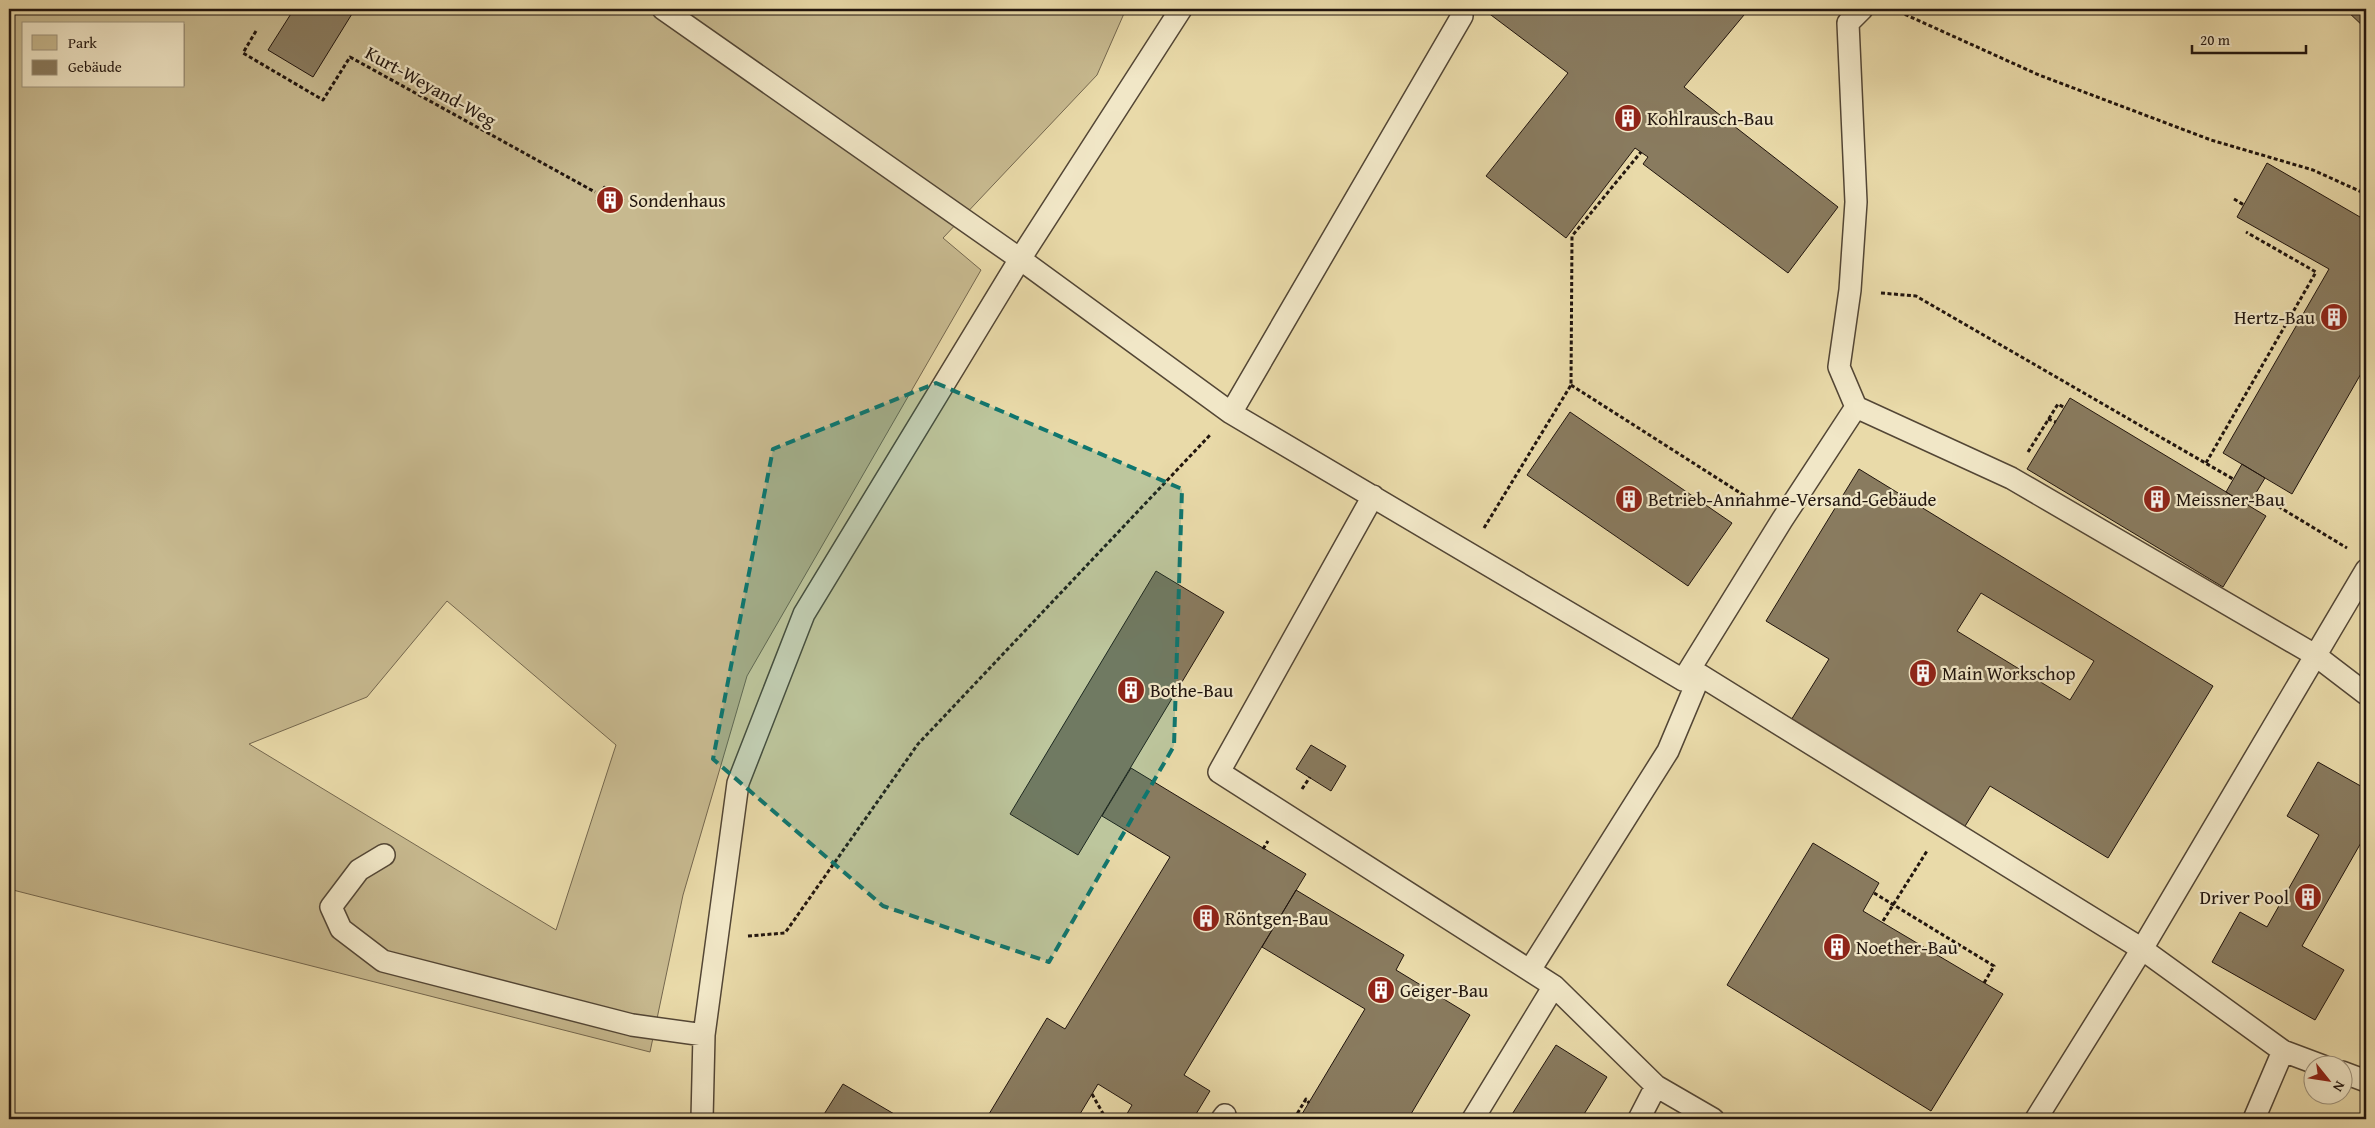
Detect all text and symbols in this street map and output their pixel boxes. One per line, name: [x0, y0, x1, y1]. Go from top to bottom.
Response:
legend: [22, 22, 185, 88]
scale bar: [2192, 22, 2306, 54]
text: 20 m: [2200, 29, 2231, 50]
text: Park: [68, 32, 97, 53]
street label: Kurt-Weyand-Weg: [360, 38, 502, 134]
text: Gebäude: [68, 56, 122, 77]
building icon: Kohlrausch-Bau: [1613, 103, 1643, 133]
place label: Kohlrausch-Bau: [1647, 104, 1774, 132]
building icon: Sondenhaus: [595, 185, 625, 215]
place label: Sondenhaus: [629, 186, 726, 214]
building icon: Hertz-Bau: [2319, 302, 2349, 332]
place label: Hertz-Bau: [2234, 303, 2316, 331]
building icon: Betrieb-Annahme-Versand-Gebäude: [1614, 484, 1644, 514]
building icon: Meissner-Bau: [2142, 484, 2172, 514]
place label: Betrieb-Annahme-Versand-Gebäude: [1648, 485, 1937, 513]
place label: Meissner-Bau: [2176, 485, 2286, 513]
building icon: Main Workschop: [1908, 658, 1938, 688]
place label: Main Workschop: [1942, 659, 2076, 687]
building icon: Bothe-Bau: [1116, 675, 1146, 705]
place label: Bothe-Bau: [1150, 676, 1234, 704]
building icon: Driver Pool: [2293, 882, 2323, 912]
place label: Driver Pool: [2199, 883, 2289, 911]
building icon: Röntgen-Bau: [1191, 903, 1221, 933]
place label: Röntgen-Bau: [1225, 904, 1329, 932]
building icon: Noether-Bau: [1822, 932, 1852, 962]
place label: Noether-Bau: [1856, 933, 1958, 961]
building icon: Geiger-Bau: [1366, 975, 1396, 1005]
place label: Geiger-Bau: [1400, 976, 1489, 1004]
north arrow: [2302, 1056, 2352, 1106]
text: N: [2328, 1077, 2350, 1096]

